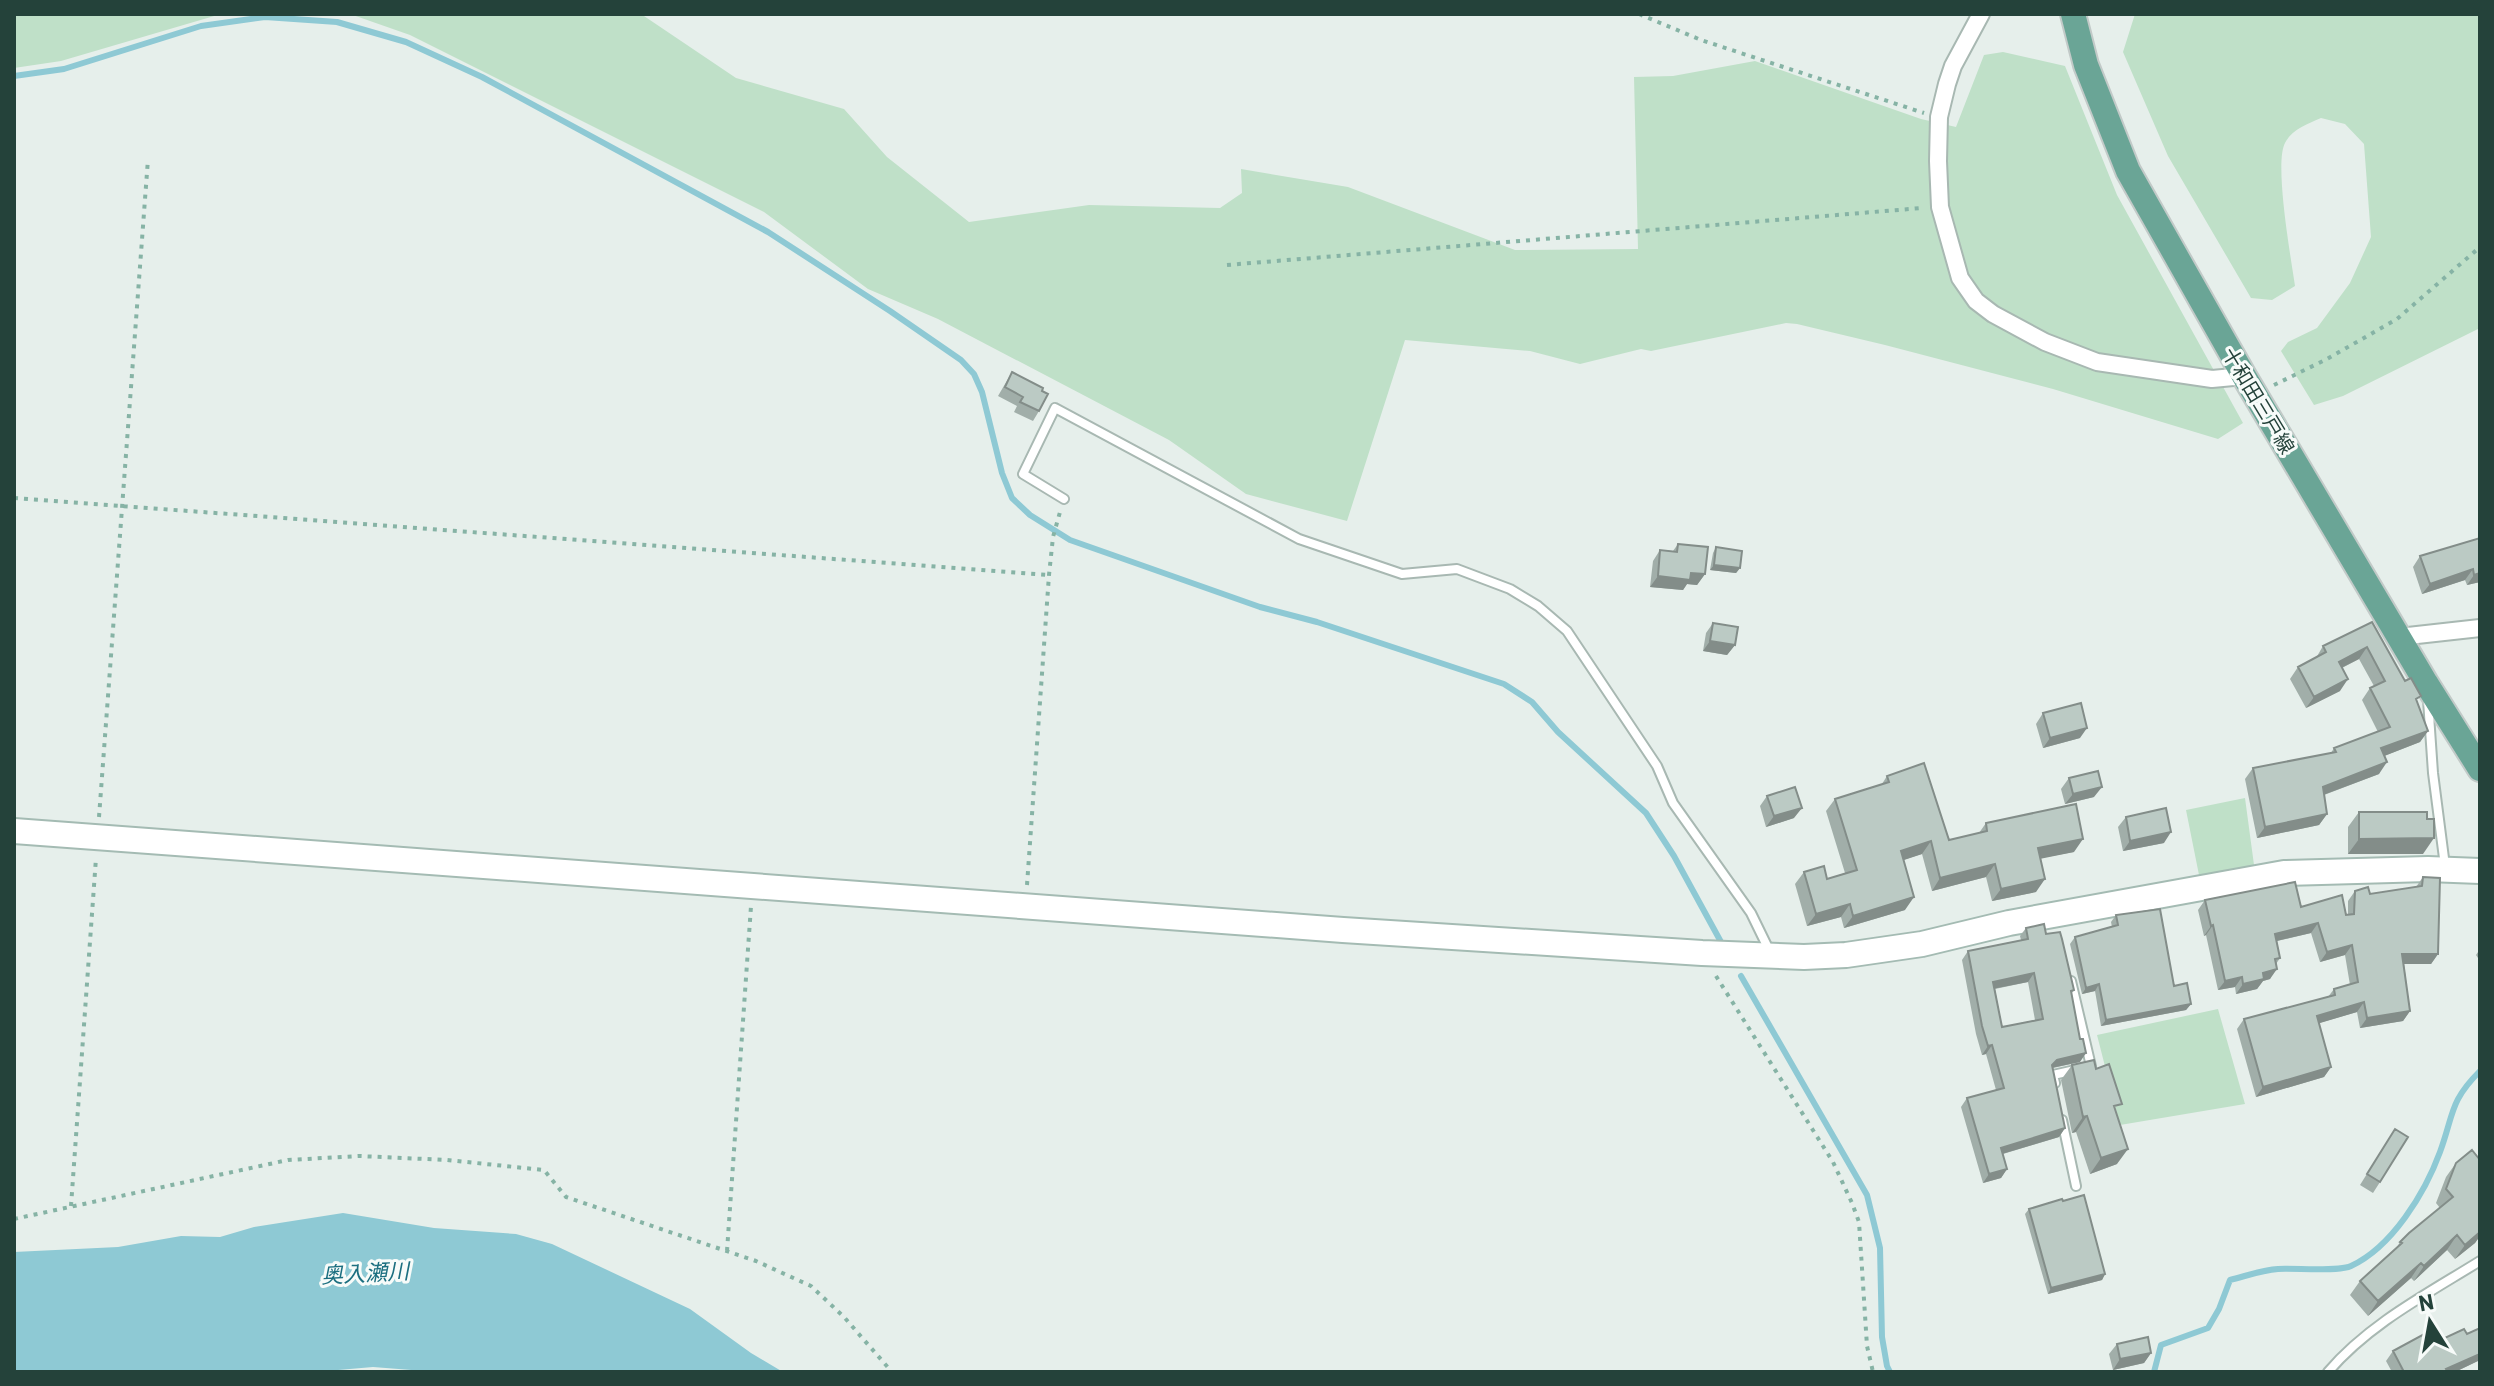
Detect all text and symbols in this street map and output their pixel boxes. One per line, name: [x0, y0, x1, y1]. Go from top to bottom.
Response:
street label: 十和田三戸線: [2218, 342, 2300, 458]
water label: 奥入瀬川: [320, 1257, 412, 1287]
north arrow: [2390, 1282, 2470, 1362]
text: N: [2416, 1287, 2436, 1316]

